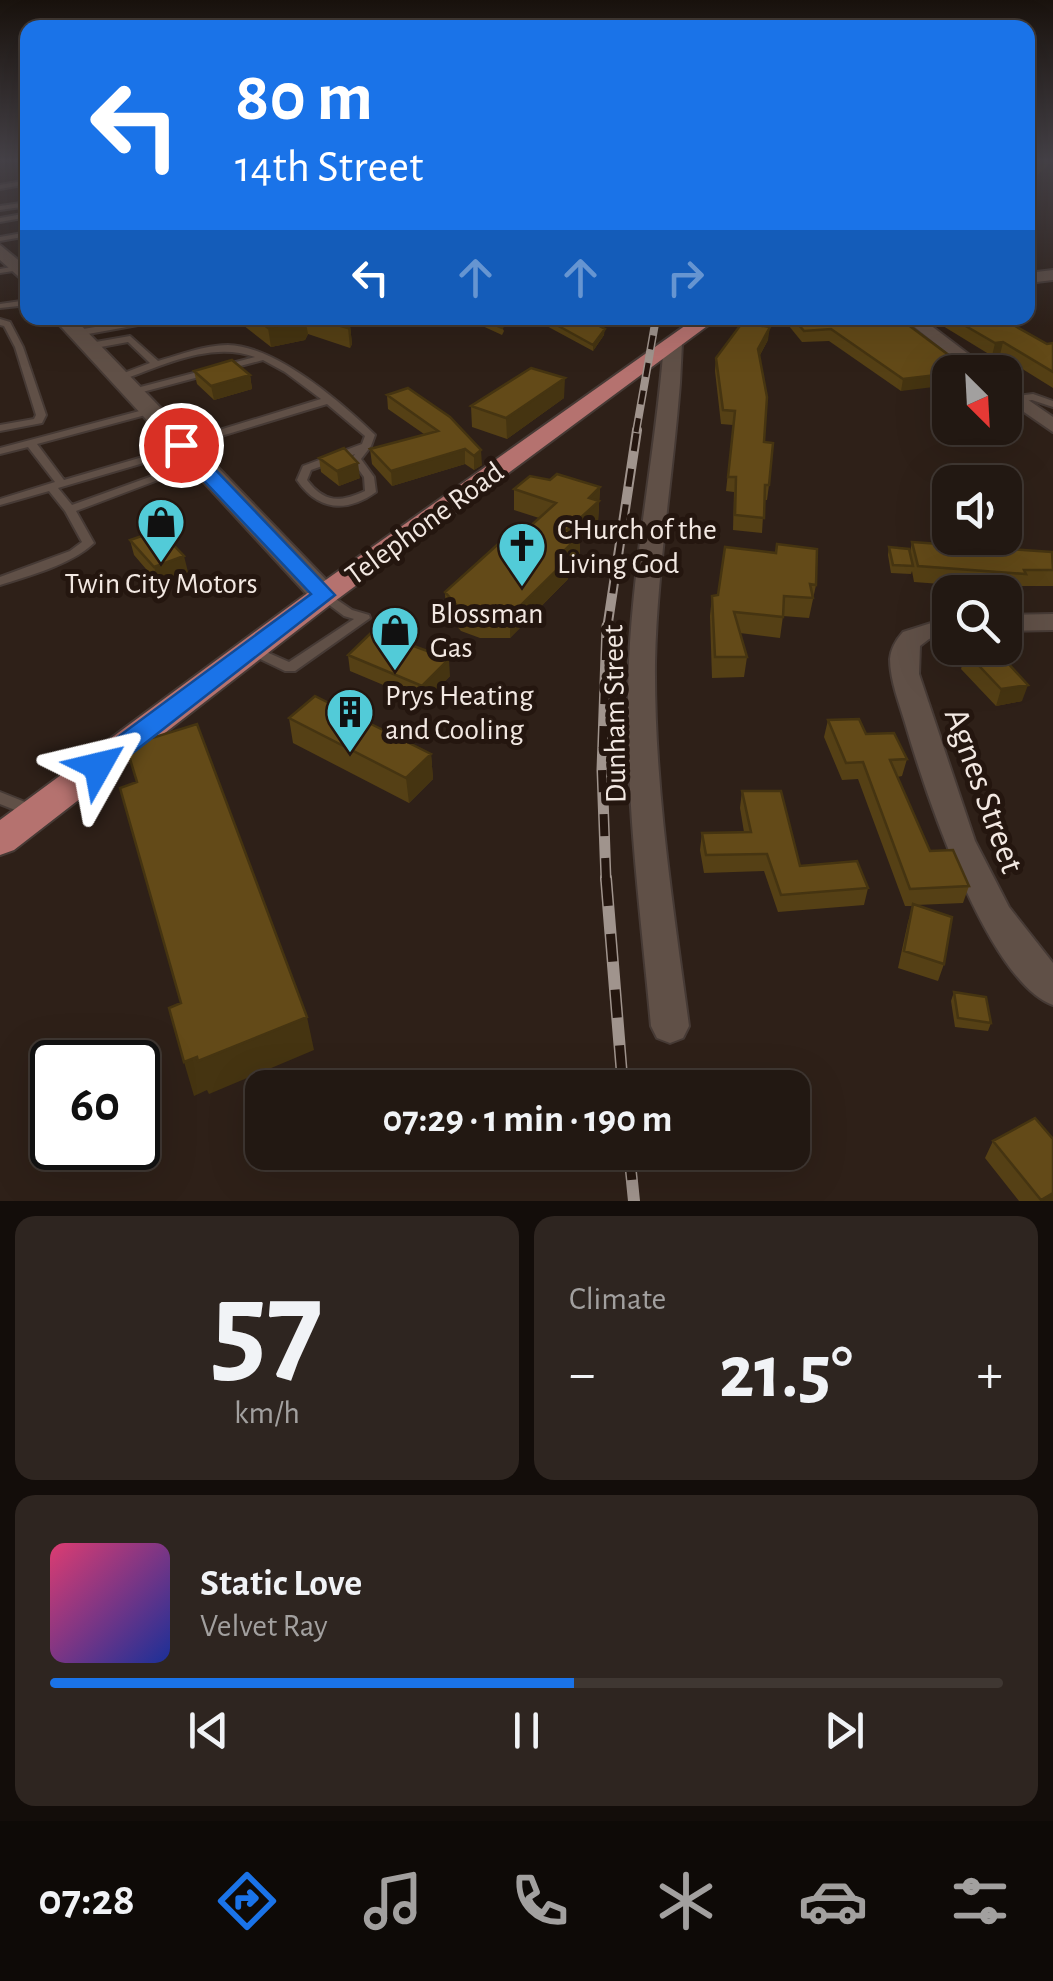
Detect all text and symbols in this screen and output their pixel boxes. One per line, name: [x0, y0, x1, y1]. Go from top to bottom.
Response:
icon: left: [70, 60, 200, 190]
text: 80 m: [235, 63, 373, 133]
text: 14th Street: [235, 145, 423, 190]
icon: left: [343, 250, 398, 305]
icon: ahead: [448, 250, 503, 305]
icon: ahead: [553, 250, 608, 305]
icon: right: [658, 250, 713, 305]
north arrow: [932, 355, 1022, 445]
map controls: [932, 355, 1022, 665]
pin: [139, 403, 224, 488]
icon: arrive: [154, 418, 209, 473]
street label: Telephone Road: [340, 457, 509, 591]
button: sound: [932, 465, 1022, 555]
shop icon: Twin City Motors: [135, 496, 187, 564]
place label: CHurch of the Living God: [557, 515, 717, 579]
church icon: CHurch of the Living God: [496, 520, 548, 588]
place label: Twin City Motors: [65, 569, 258, 599]
button: search: [932, 575, 1022, 665]
place label: Blossman Gas: [430, 599, 544, 663]
shop icon: Blossman Gas: [369, 604, 421, 672]
street label: Dunham Street: [598, 624, 632, 804]
place label: Prys Heating and Cooling: [385, 681, 534, 745]
building icon: Prys Heating and Cooling: [324, 686, 376, 754]
street label: Agnes Street: [938, 703, 1030, 878]
position arrow: [46, 714, 150, 818]
speed limit sign: 60: [30, 1040, 160, 1170]
text: 07:29 · 1 min · 190 m: [383, 1101, 672, 1139]
text: 57: [211, 1264, 323, 1394]
text: Climate: [569, 1283, 666, 1315]
text: 21.5°: [719, 1336, 853, 1411]
text: −: [569, 1347, 595, 1402]
text: +: [977, 1347, 1003, 1402]
text: km/h: [234, 1397, 300, 1429]
text: Static Love: [200, 1565, 362, 1603]
text: Velvet Ray: [200, 1610, 328, 1642]
icon: previous: [181, 1703, 236, 1758]
icon: pause: [499, 1703, 554, 1758]
icon: next: [817, 1703, 872, 1758]
icon: directions: [212, 1866, 282, 1936]
icon: music: [358, 1866, 428, 1936]
icon: phone: [505, 1866, 575, 1936]
icon: climate: [651, 1866, 721, 1936]
icon: car: [798, 1866, 868, 1936]
icon: filters: [945, 1866, 1015, 1936]
text: 07:28: [38, 1878, 135, 1923]

